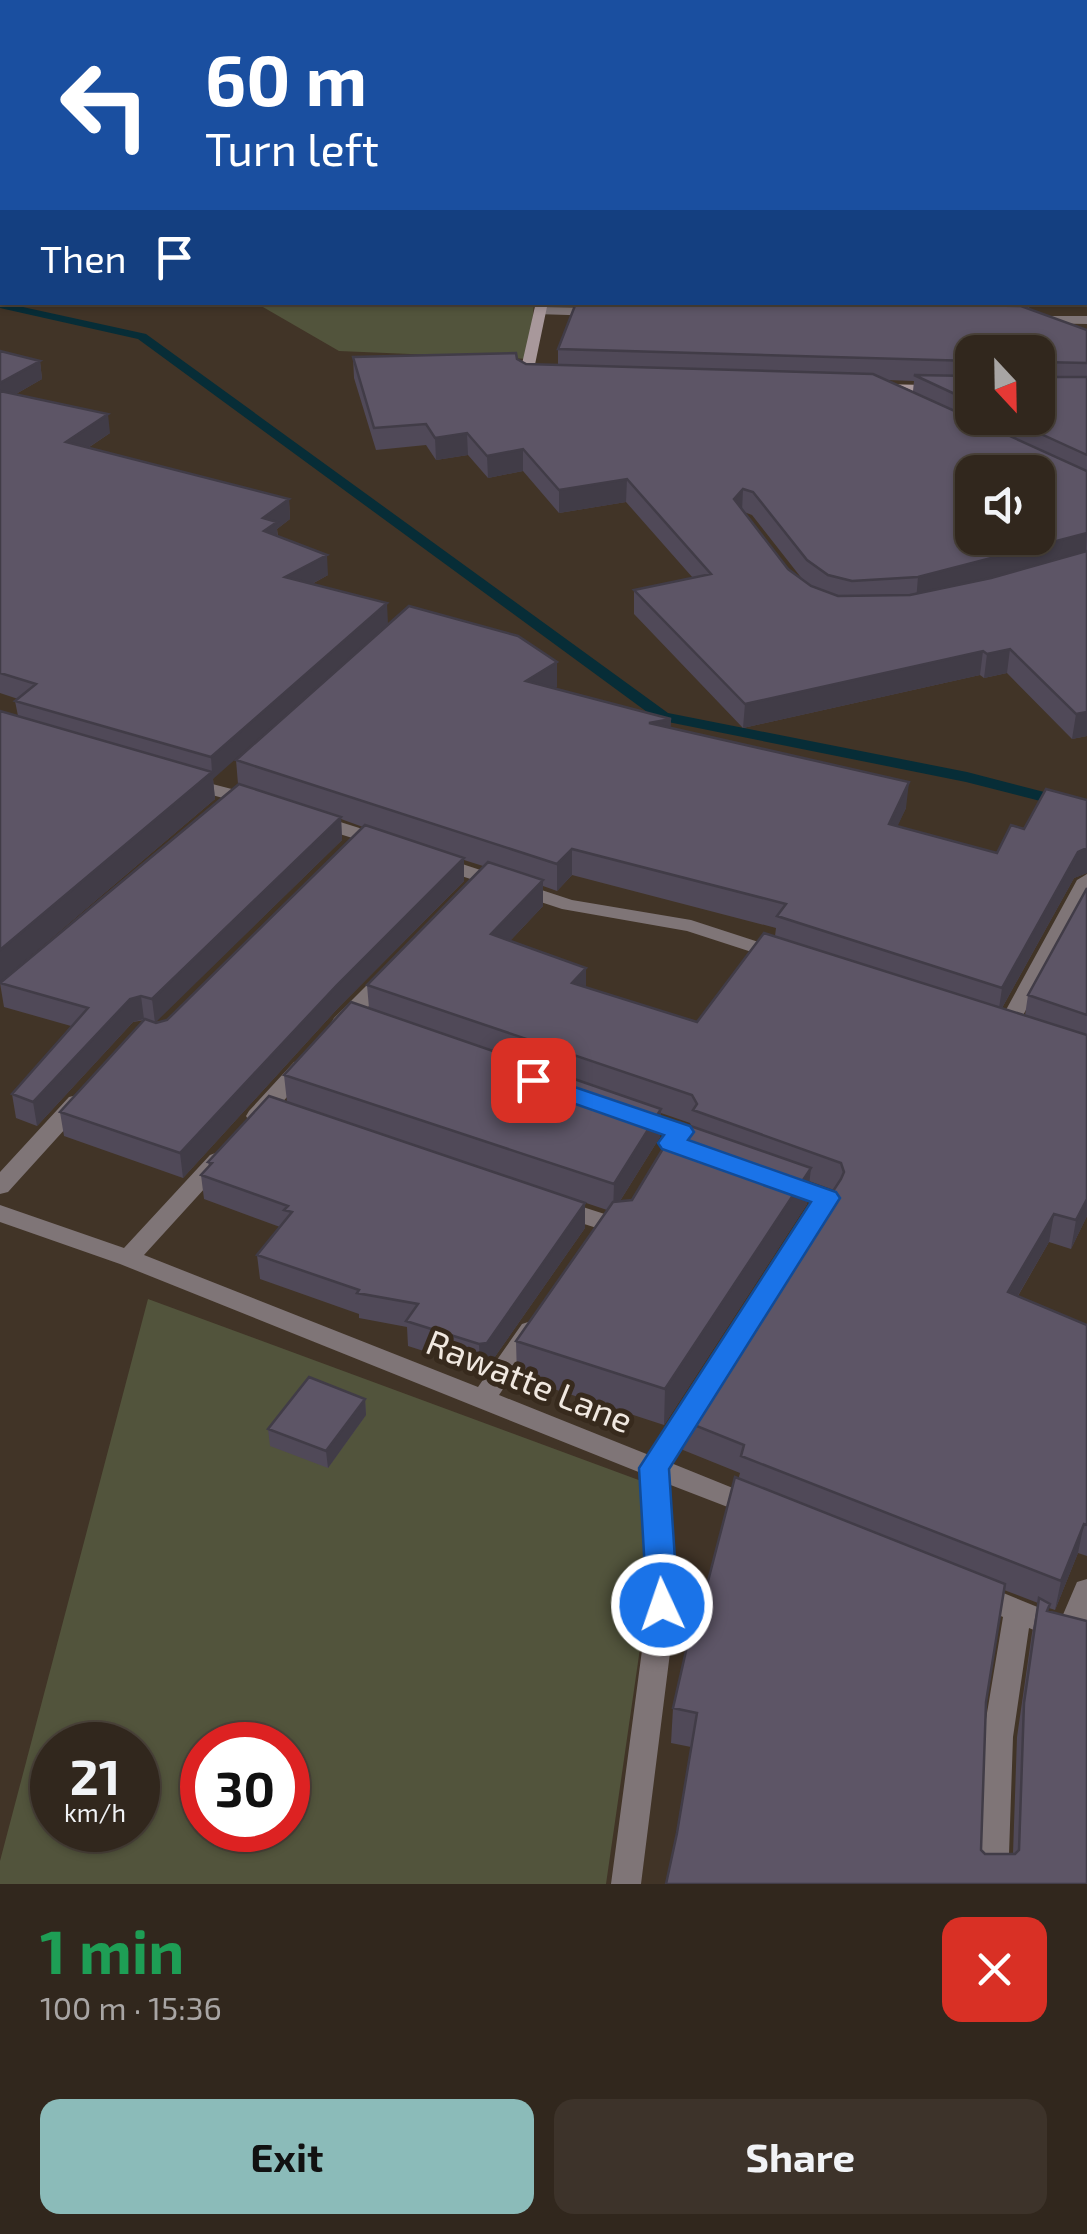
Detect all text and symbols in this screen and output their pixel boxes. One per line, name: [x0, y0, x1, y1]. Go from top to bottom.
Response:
text: 60 m: [205, 36, 367, 120]
icon: left: [40, 40, 170, 170]
text: Turn left: [205, 121, 379, 175]
icon: arrive: [147, 230, 202, 285]
text: Then: [40, 235, 127, 281]
north arrow: [955, 335, 1055, 435]
map controls: [955, 335, 1055, 555]
button: sound: [955, 455, 1055, 555]
pin: [491, 1038, 576, 1123]
icon: arrive: [506, 1053, 561, 1108]
street label: Rawatte Lane: [421, 1320, 639, 1440]
position arrow: [610, 1553, 714, 1657]
speed limit sign: 30: [180, 1722, 310, 1852]
text: 21: [70, 1745, 120, 1805]
text: km/h: [64, 1797, 126, 1827]
text: 1 min: [40, 1914, 184, 1986]
button: close: [942, 1917, 1047, 2022]
text: 100 m · 15:36: [40, 1988, 222, 2026]
button: Exit: [40, 2099, 534, 2214]
button: Share: [554, 2099, 1047, 2214]

